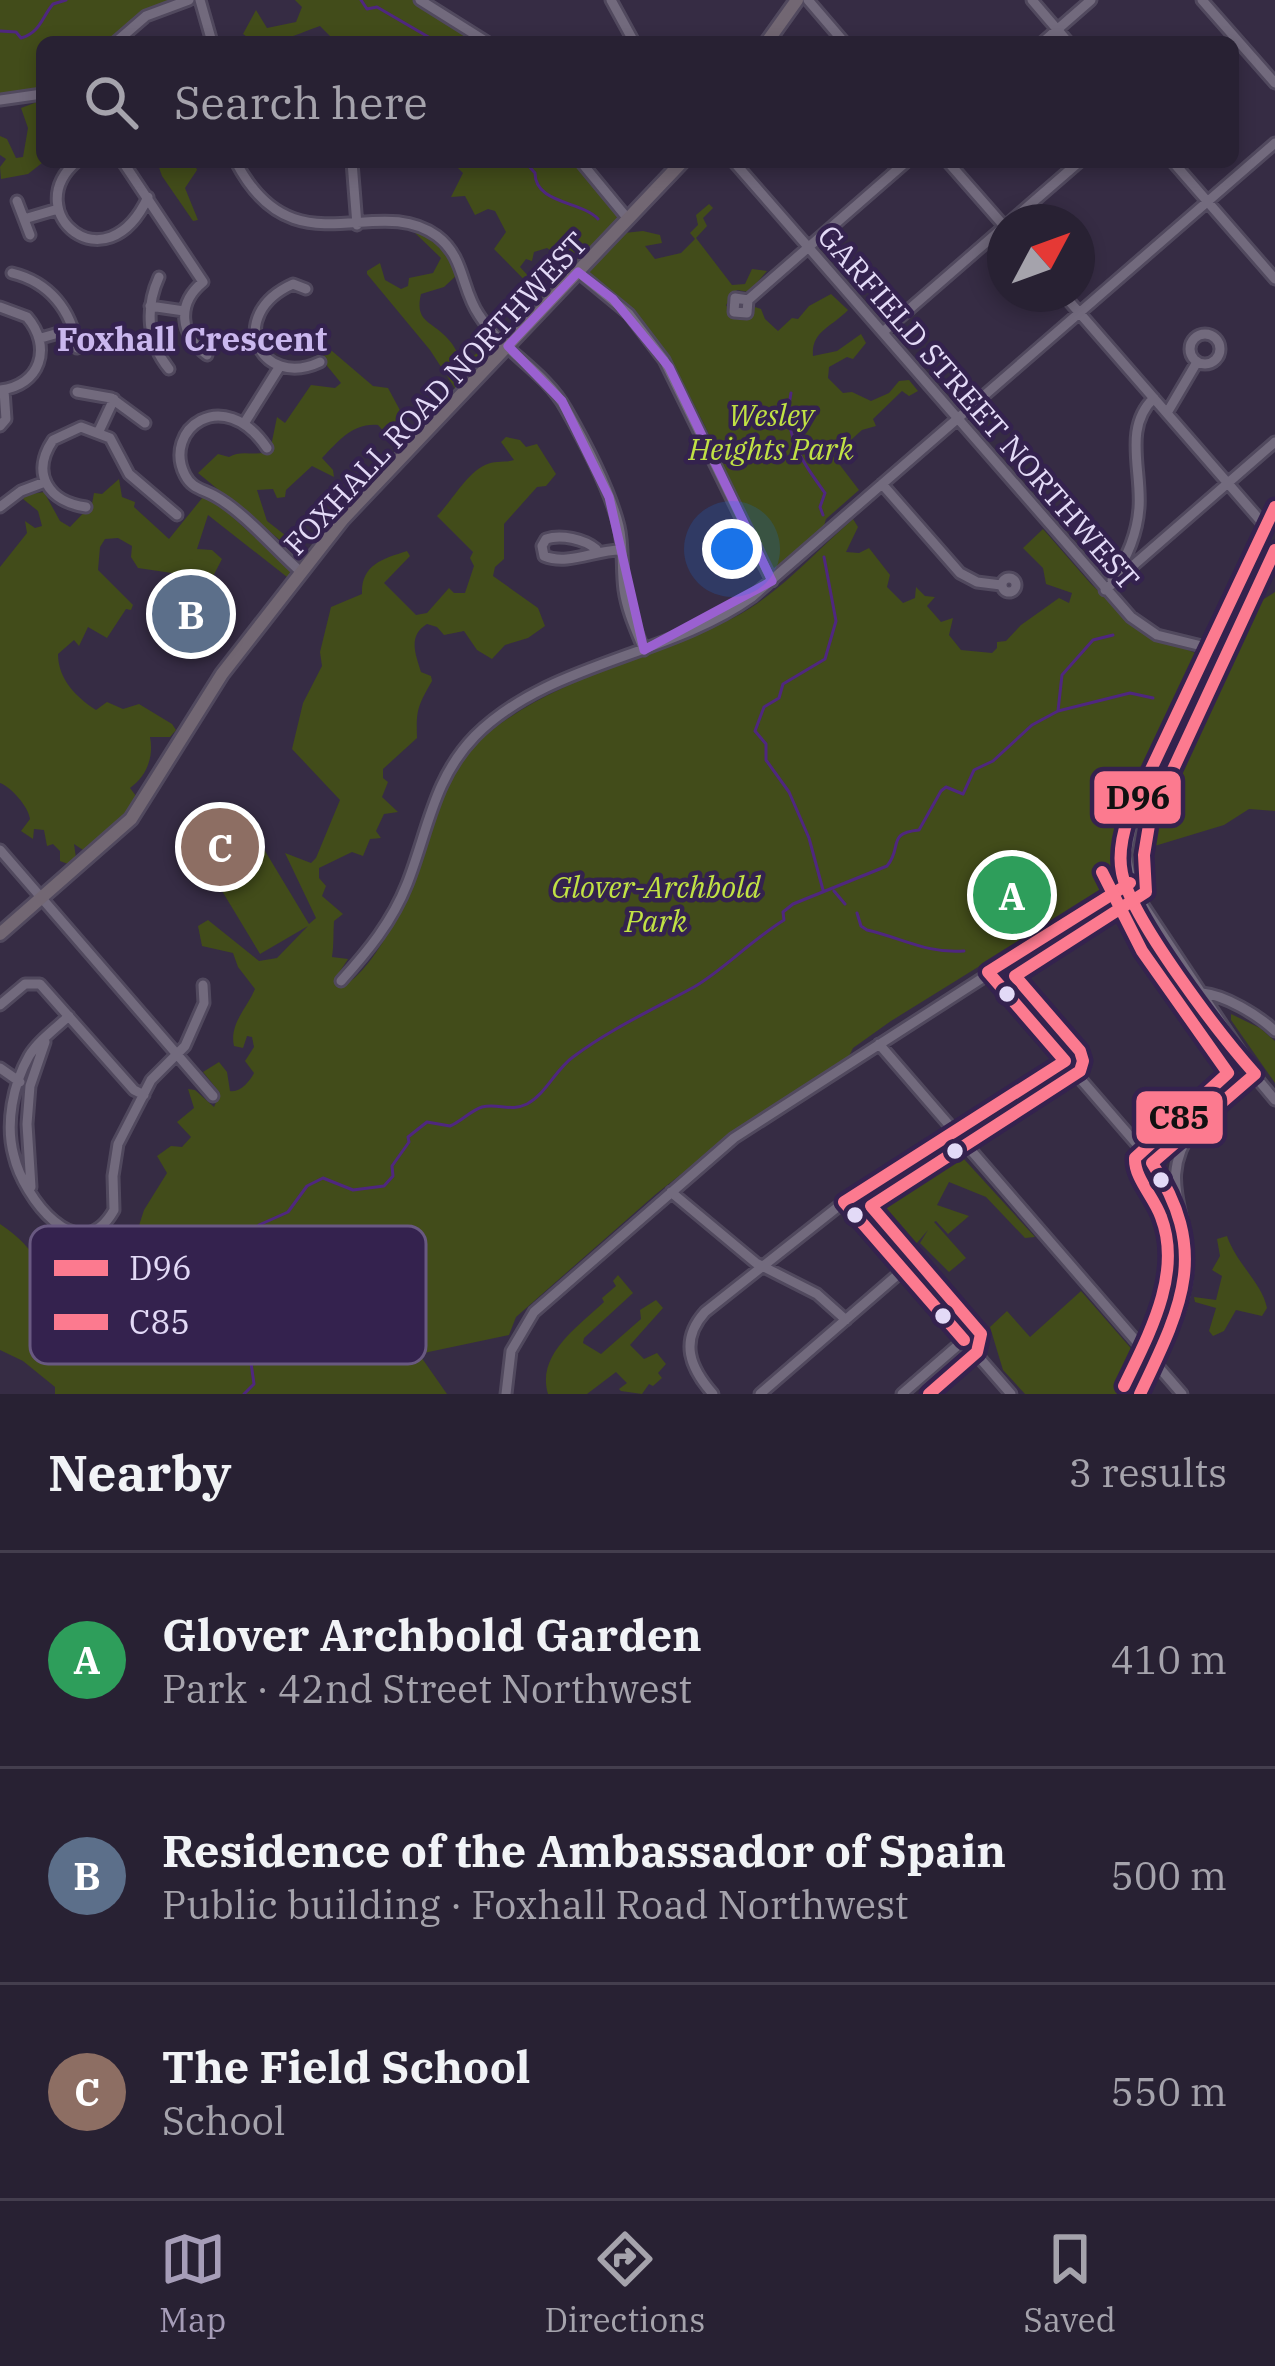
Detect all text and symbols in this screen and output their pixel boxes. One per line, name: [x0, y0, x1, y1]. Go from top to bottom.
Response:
search box: [36, 36, 1239, 168]
icon: search: [78, 69, 144, 135]
text: Search here: [174, 73, 428, 131]
north arrow: [987, 204, 1095, 312]
street label: GARFIELD STREET NORTHWEST: [810, 217, 1148, 597]
street label: FOXHALL ROAD NORTHWEST: [275, 223, 595, 563]
district label: Foxhall Crescent: [57, 317, 327, 360]
park label: Wesley Heights Park: [687, 395, 854, 468]
your location: [702, 519, 762, 579]
pin: B: [152, 569, 230, 659]
line badge: D96: [1092, 769, 1183, 826]
text: D96: [1106, 775, 1170, 818]
pin: C: [181, 802, 259, 892]
pin: A: [973, 850, 1051, 940]
park label: Glover-Archbold Park: [551, 867, 762, 940]
unlabelled marker: [996, 983, 1018, 1005]
line badge: C85: [1134, 1089, 1225, 1146]
text: C85: [1148, 1095, 1210, 1138]
unlabelled marker: [944, 1140, 966, 1162]
unlabelled marker: [1150, 1169, 1172, 1191]
unlabelled marker: [844, 1204, 866, 1226]
legend: [30, 1226, 426, 1364]
text: D96: [129, 1246, 192, 1289]
text: C85: [129, 1300, 190, 1343]
unlabelled marker: [932, 1305, 954, 1327]
text: Nearby: [48, 1439, 232, 1505]
text: 3 results: [1069, 1447, 1227, 1498]
text: Glover Archbold Garden: [162, 1605, 702, 1663]
text: A: [73, 1634, 101, 1685]
text: 410 m: [1111, 1634, 1227, 1685]
text: Park · 42nd Street Northwest: [162, 1663, 692, 1714]
text: Residence of the Ambassador of Spain: [162, 1821, 1006, 1879]
text: B: [73, 1850, 101, 1901]
text: 500 m: [1111, 1850, 1227, 1901]
text: Public building · Foxhall Road Northwest: [162, 1879, 909, 1930]
text: The Field School: [162, 2037, 531, 2095]
text: C: [74, 2066, 100, 2117]
text: 550 m: [1111, 2066, 1227, 2117]
text: School: [162, 2095, 285, 2146]
tab: Map: [159, 2226, 226, 2341]
tab: Directions: [544, 2226, 705, 2341]
tab: Saved: [1023, 2226, 1116, 2341]

